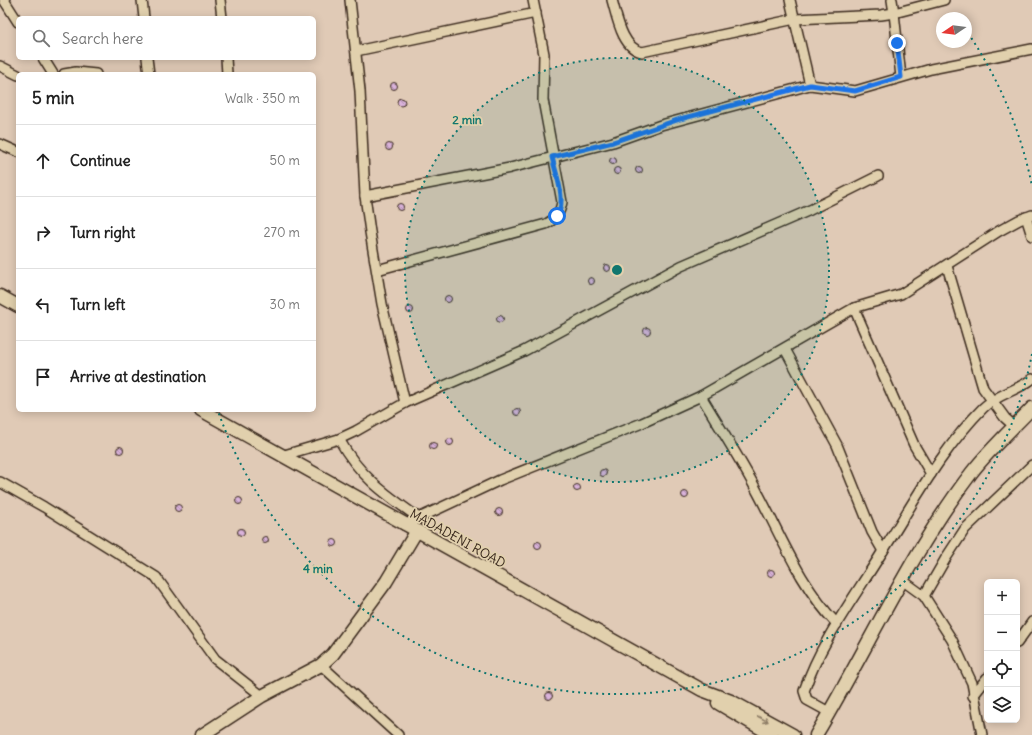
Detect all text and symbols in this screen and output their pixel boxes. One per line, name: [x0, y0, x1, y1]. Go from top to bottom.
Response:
north arrow: [936, 12, 972, 48]
search box: [16, 16, 316, 60]
icon: search: [30, 27, 52, 49]
text: Search here: [62, 29, 143, 48]
route end: [888, 34, 906, 52]
text: 5 min: [32, 87, 74, 109]
text: Walk · 350 m: [225, 90, 300, 107]
text: 2 min: [452, 112, 482, 127]
icon: ahead: [32, 150, 54, 172]
text: Continue: [70, 151, 131, 170]
text: 50 m: [269, 152, 300, 169]
route start: [548, 207, 566, 225]
icon: right: [32, 222, 54, 244]
text: Turn right: [70, 223, 135, 242]
text: 270 m: [263, 224, 300, 241]
centre of rings: [610, 263, 624, 277]
icon: left: [32, 294, 54, 316]
text: Turn left: [70, 295, 125, 314]
text: 30 m: [270, 296, 300, 313]
icon: arrive: [32, 366, 54, 388]
text: Arrive at destination: [70, 367, 206, 386]
street label: MADADENI ROAD: [407, 505, 509, 572]
text: 4 min: [303, 561, 333, 576]
map controls: [984, 579, 1020, 723]
button: +: [984, 579, 1020, 615]
button: −: [984, 615, 1020, 651]
button: locate: [984, 651, 1020, 687]
button: layers: [984, 687, 1020, 723]
one-way arrow: [756, 715, 768, 723]

